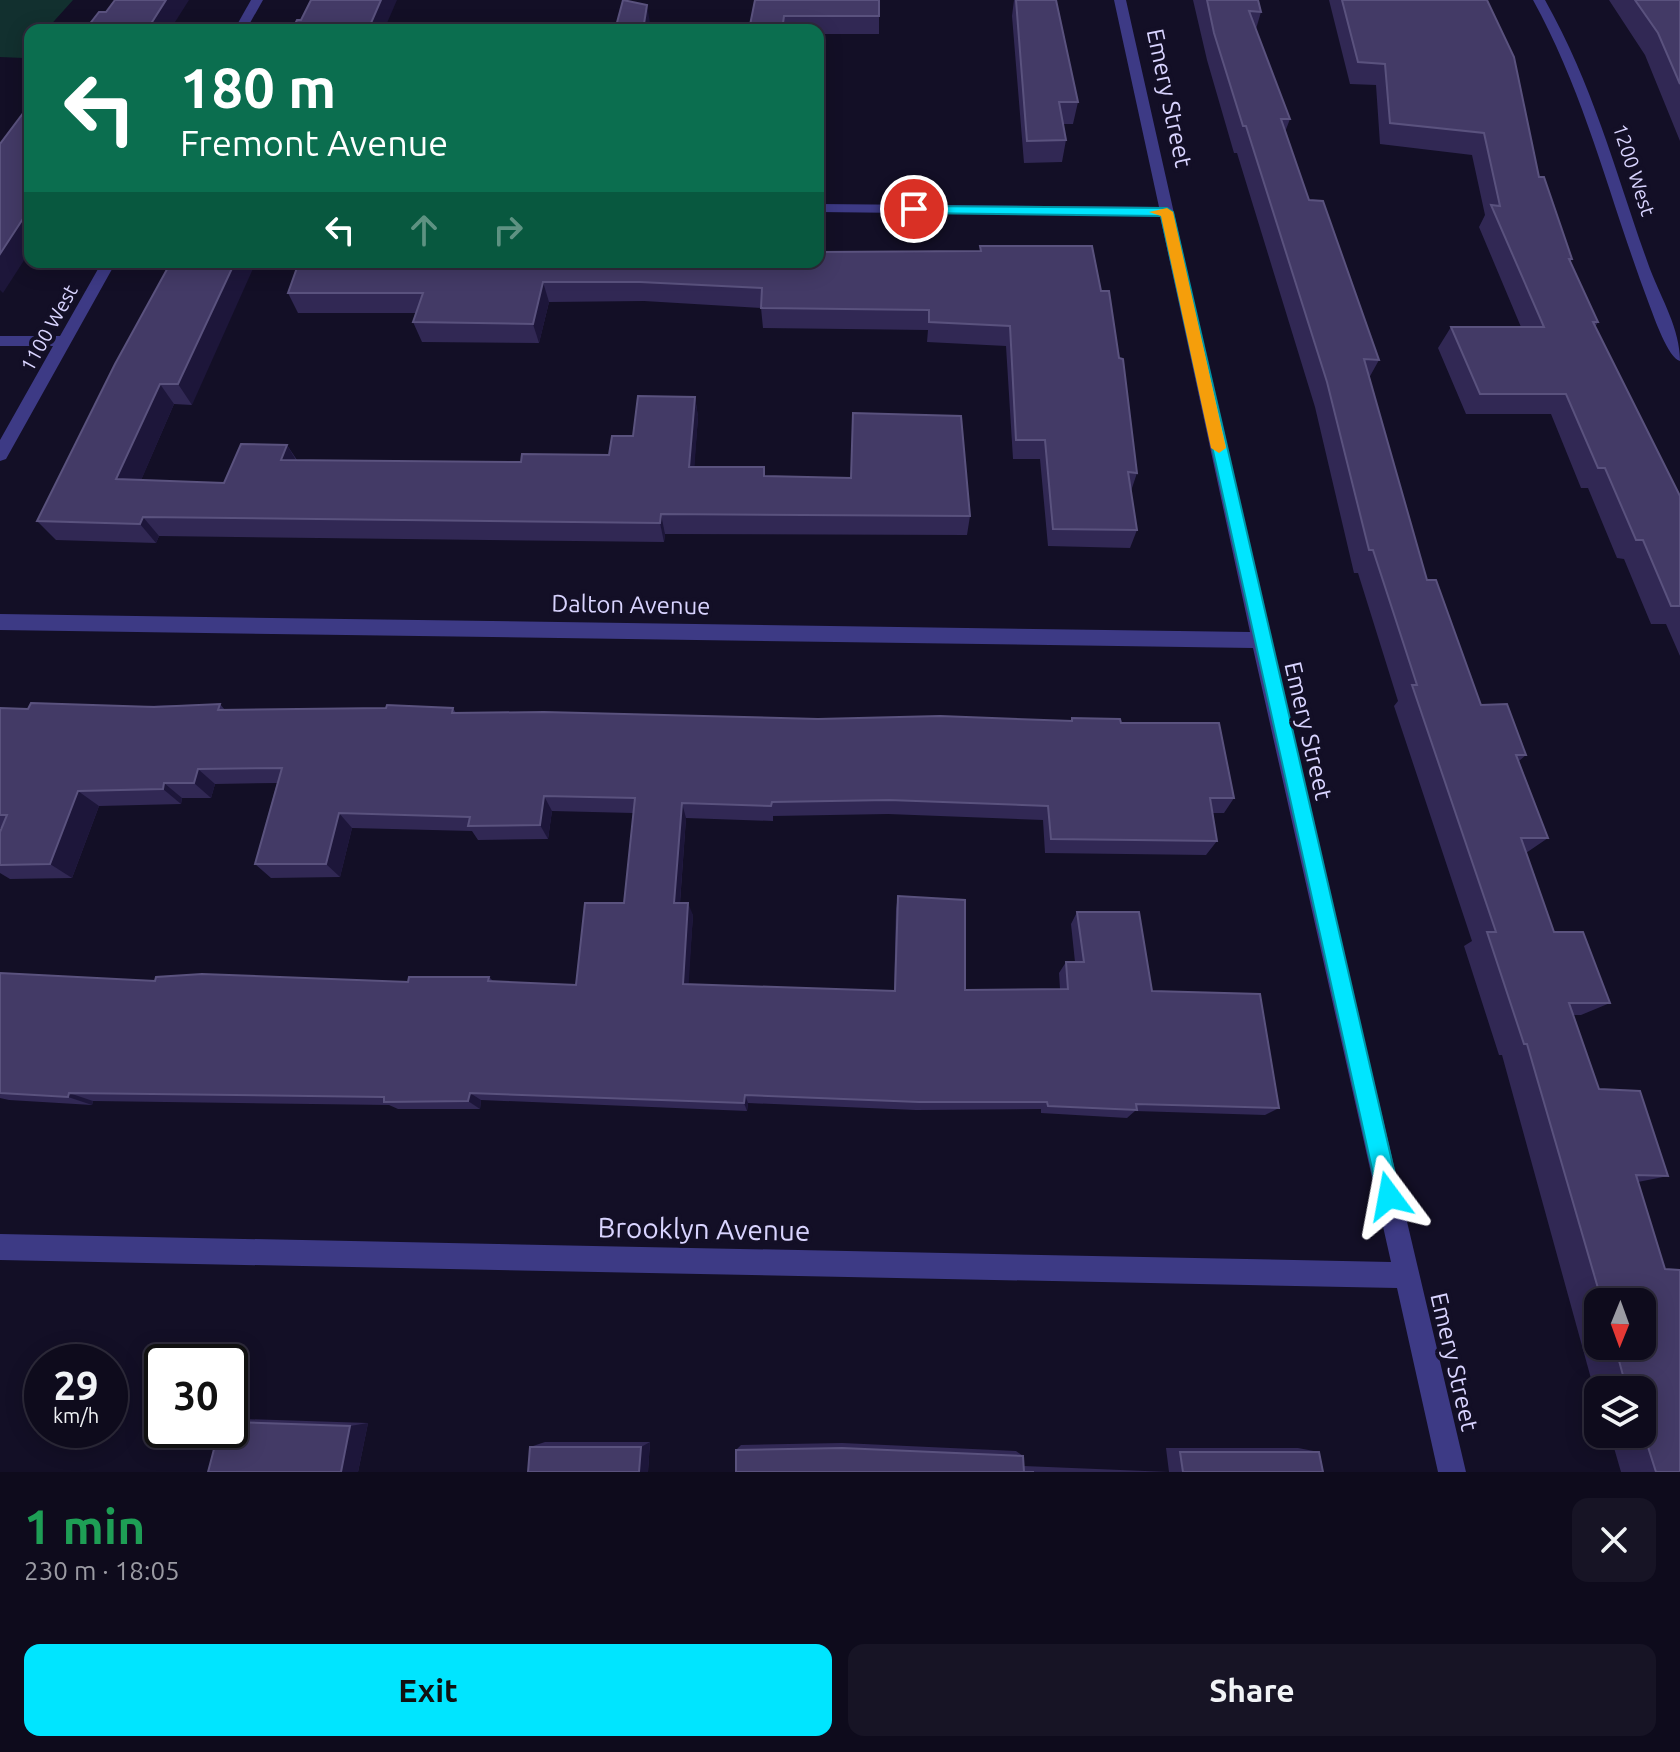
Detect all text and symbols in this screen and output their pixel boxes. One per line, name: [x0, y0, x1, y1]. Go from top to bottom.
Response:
street label: Emery Street: [1142, 26, 1197, 170]
icon: left: [48, 56, 152, 160]
text: 180 m: [180, 56, 336, 119]
street label: 1200 West: [1609, 121, 1660, 219]
text: Fremont Avenue: [180, 122, 448, 163]
pin: [880, 175, 948, 243]
icon: arrive: [892, 187, 936, 231]
icon: left: [318, 208, 362, 252]
icon: ahead: [402, 208, 446, 252]
icon: right: [486, 208, 530, 252]
street label: 1100 West: [15, 280, 82, 375]
street label: Dalton Avenue: [551, 590, 711, 619]
street label: Emery Street: [1279, 659, 1338, 803]
position arrow: [1347, 1154, 1431, 1238]
street label: Brooklyn Avenue: [597, 1211, 811, 1246]
north arrow: [1584, 1288, 1656, 1360]
map controls: [1584, 1288, 1656, 1448]
street label: Emery Street: [1425, 1290, 1484, 1434]
speed limit sign: 30: [144, 1344, 248, 1448]
text: 29: [53, 1363, 99, 1408]
button: layers: [1584, 1376, 1656, 1448]
text: km/h: [53, 1404, 99, 1427]
button: close: [1572, 1498, 1656, 1582]
text: 1 min: [24, 1499, 145, 1553]
text: 230 m · 18:05: [24, 1556, 180, 1585]
button: Exit: [24, 1644, 832, 1736]
button: Share: [848, 1644, 1656, 1736]

